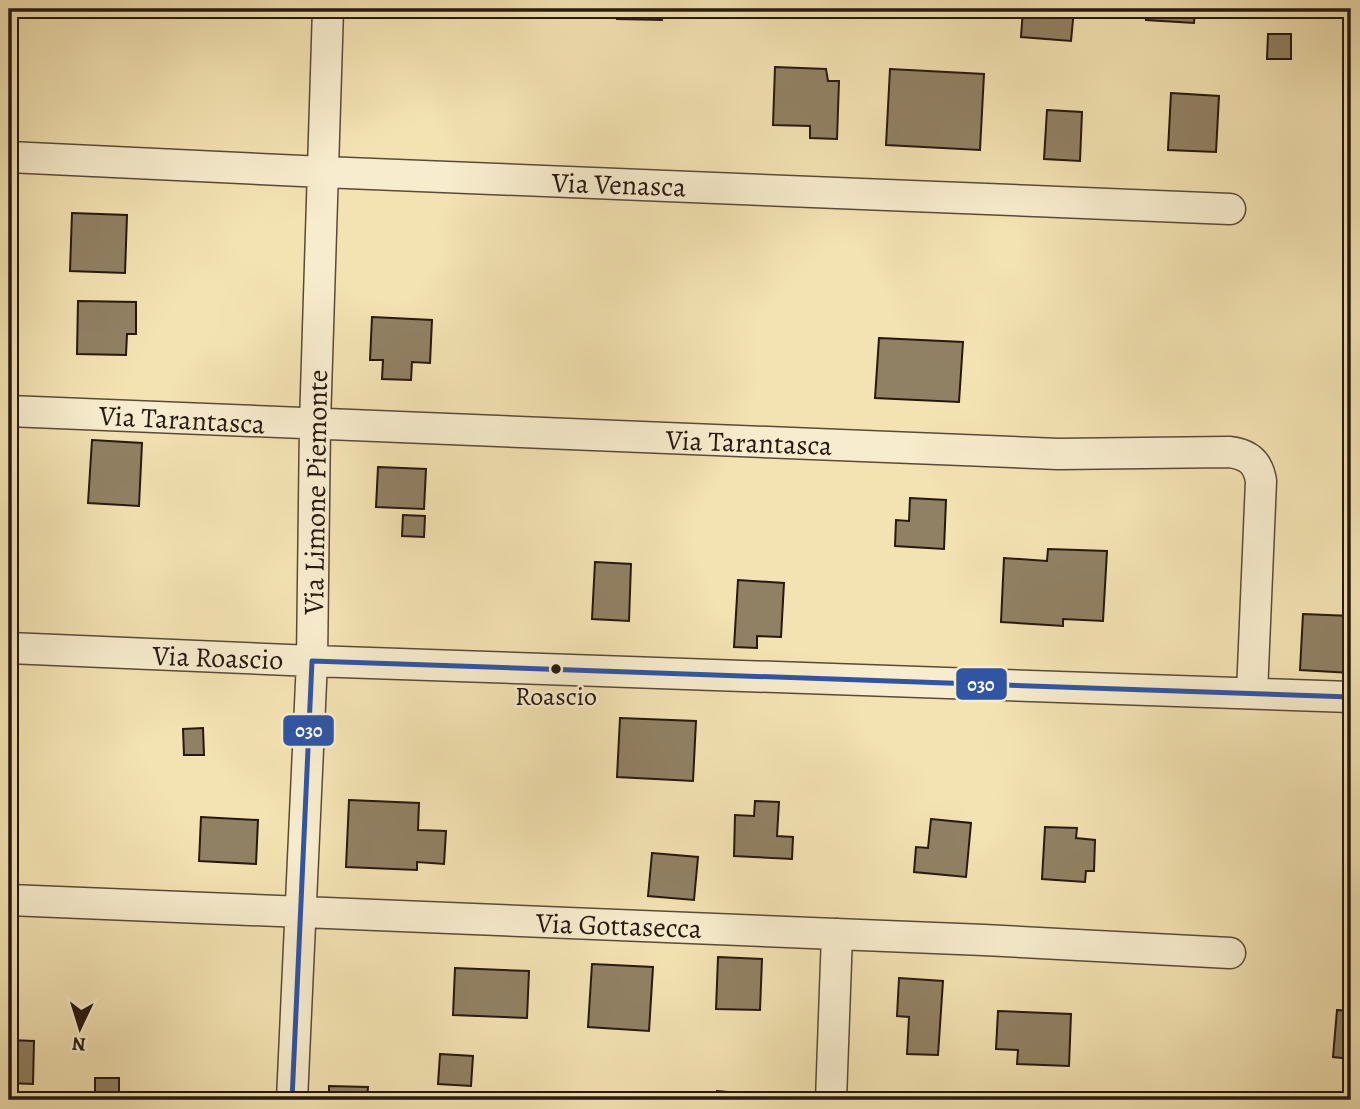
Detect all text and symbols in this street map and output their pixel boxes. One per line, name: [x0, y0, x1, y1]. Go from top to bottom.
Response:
street label: Via Venasca: [550, 164, 687, 206]
street label: Via Limone Piemonte: [295, 369, 337, 616]
street label: Via Tarantasca: [97, 397, 266, 443]
street label: Via Tarantasca: [664, 421, 833, 465]
street label: Via Roascio: [151, 637, 284, 679]
marker: Roascio: [549, 662, 563, 676]
line badge: 030: [955, 667, 1008, 701]
text: 030: [967, 672, 995, 698]
place label: Roascio: [515, 679, 597, 714]
line badge: 030: [282, 714, 335, 747]
text: 030: [295, 718, 323, 744]
street label: Via Gottasecca: [534, 904, 703, 948]
north arrow: [46, 993, 116, 1064]
text: N: [71, 1030, 87, 1057]

